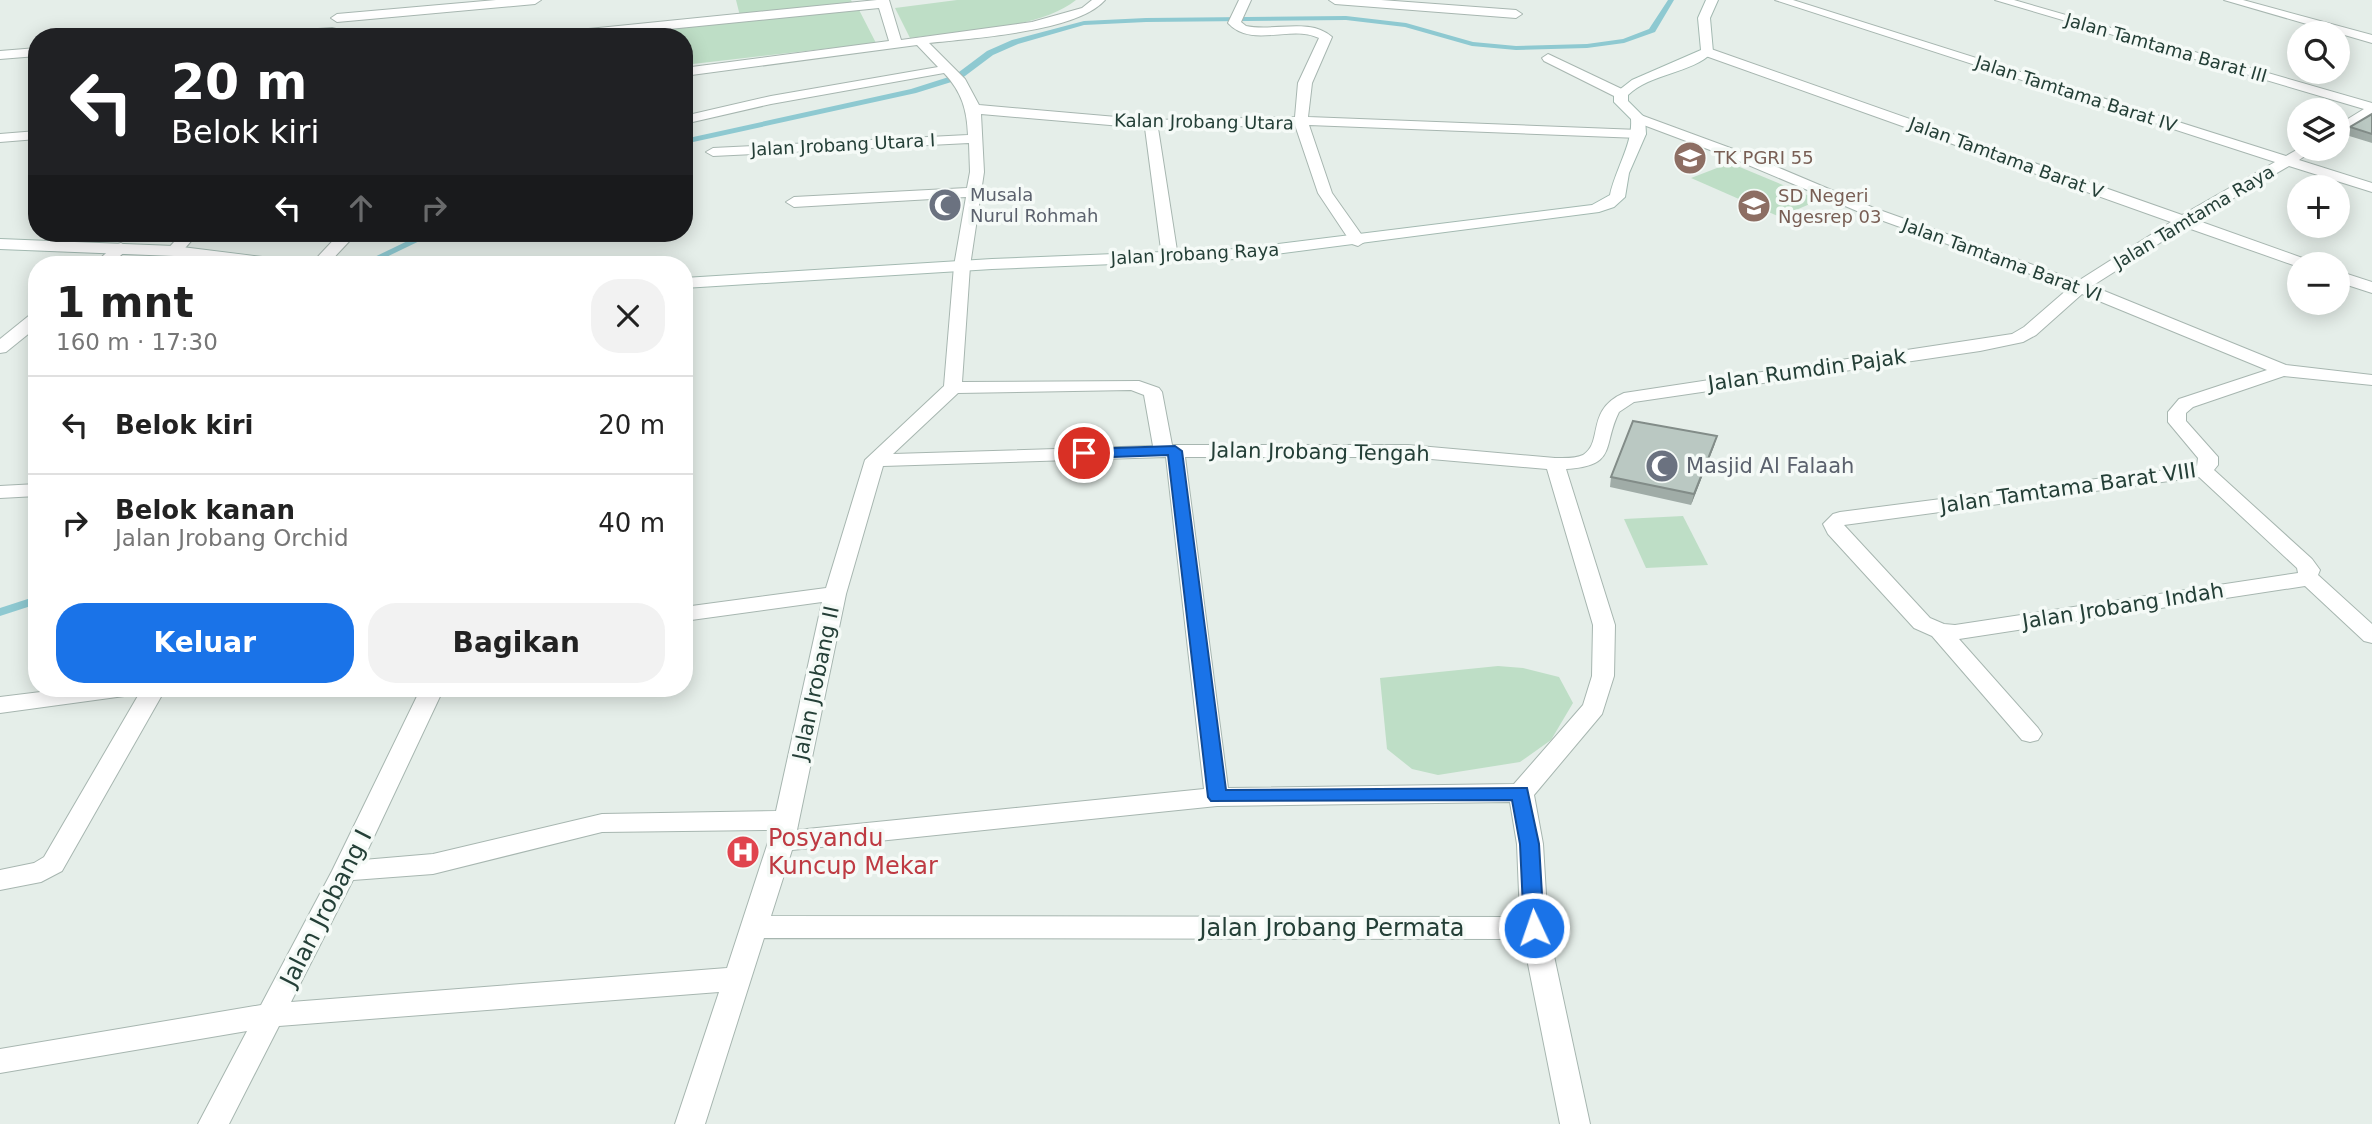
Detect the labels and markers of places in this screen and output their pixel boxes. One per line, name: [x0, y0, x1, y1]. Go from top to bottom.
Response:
school or university icon: TK PGRI 55: [1671, 139, 1709, 177]
place label: TK PGRI 55: [1713, 147, 1814, 168]
place label: Musala Nurul Rohmah: [970, 184, 1099, 226]
place label: SD Negeri Ngesrep 03: [1778, 185, 1881, 227]
mosque icon: Musala Nurul Rohmah: [926, 186, 964, 224]
school or university icon: SD Negeri Ngesrep 03: [1735, 187, 1773, 225]
pin: [1054, 423, 1114, 483]
mosque icon: Masjid Al Falaah: [1643, 447, 1681, 485]
place label: Masjid Al Falaah: [1686, 454, 1854, 478]
place label: Posyandu Kuncup Mekar: [768, 824, 938, 880]
hospital icon: Posyandu Kuncup Mekar: [724, 833, 762, 871]

